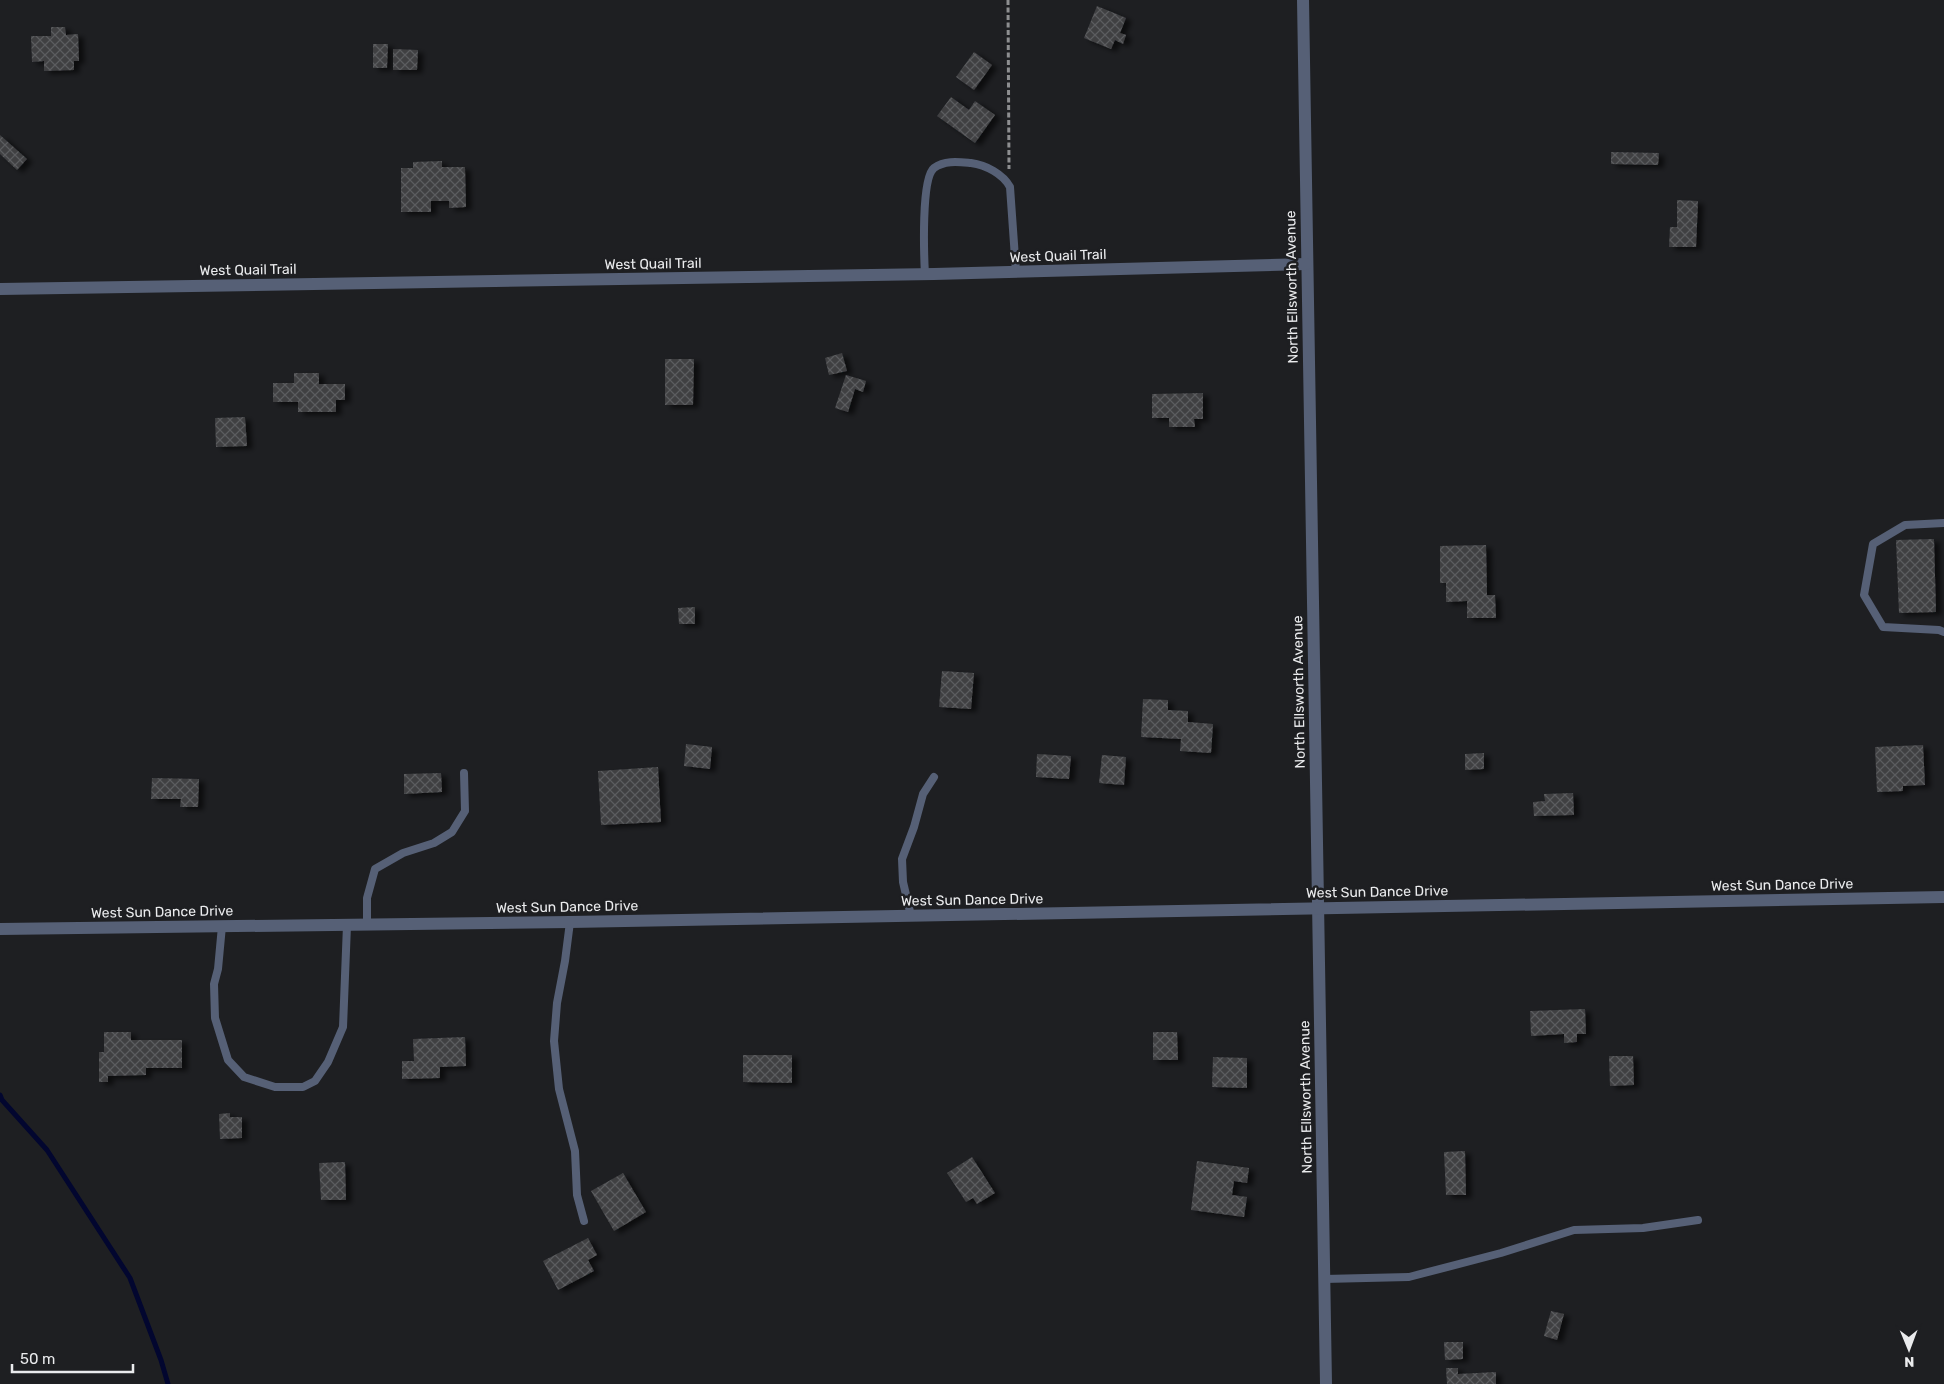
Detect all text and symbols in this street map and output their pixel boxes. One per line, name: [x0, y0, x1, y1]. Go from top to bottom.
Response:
street label: North Ellsworth Avenue: [1282, 210, 1302, 364]
street label: West Quail Trail: [1009, 246, 1107, 266]
street label: West Quail Trail: [604, 255, 702, 273]
street label: West Quail Trail: [199, 261, 297, 279]
street label: North Ellsworth Avenue: [1289, 615, 1309, 769]
street label: West Sun Dance Drive: [1711, 875, 1853, 895]
street label: West Sun Dance Drive: [1306, 882, 1448, 902]
street label: West Sun Dance Drive: [901, 890, 1043, 910]
street label: West Sun Dance Drive: [496, 897, 638, 917]
street label: West Sun Dance Drive: [91, 902, 233, 922]
street label: North Ellsworth Avenue: [1296, 1020, 1316, 1174]
north arrow: [1884, 1324, 1934, 1374]
scale bar: [12, 1342, 134, 1374]
text: 50 m: [20, 1350, 55, 1368]
text: N: [1904, 1353, 1914, 1370]

